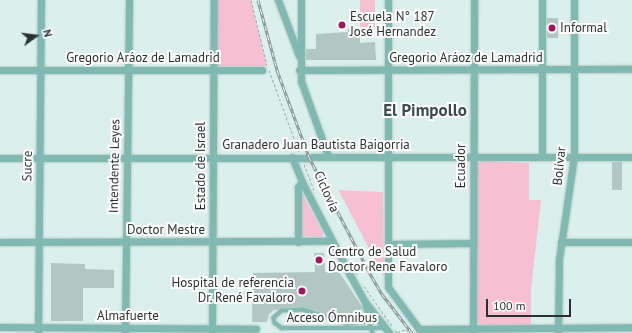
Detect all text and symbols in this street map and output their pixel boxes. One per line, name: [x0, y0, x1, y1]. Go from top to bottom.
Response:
place label: Escuela N° 187 José Hernandez: [350, 10, 436, 41]
north arrow: [16, 16, 56, 56]
marker: Escuela N° 187 José Hernandez: [337, 20, 347, 30]
place label: Informal: [560, 20, 607, 36]
marker: Informal: [547, 23, 557, 33]
text: N: [40, 28, 55, 38]
street label: Gregorio Aráoz de Lamadrid: [66, 50, 220, 66]
street label: Gregorio Aráoz de Lamadrid: [389, 50, 543, 66]
district label: El Pimpollo: [383, 101, 467, 121]
street label: Intendente Leyes: [106, 119, 124, 213]
street label: Estado de Israel: [193, 122, 209, 210]
street label: Granadero Juan Bautista Baigorria: [222, 137, 410, 153]
street label: Ecuador: [453, 144, 469, 188]
street label: Bolívar: [550, 146, 570, 186]
street label: Sucre: [20, 150, 36, 182]
street label: Ciclovía: [310, 169, 342, 215]
street label: Doctor Mestre: [127, 222, 205, 238]
place label: Centro de Salud Doctor Rene Favaloro: [328, 245, 447, 276]
marker: Centro de Salud Doctor Rene Favaloro: [313, 254, 325, 266]
place label: Hospital de referencia Dr. René Favaloro: [172, 276, 294, 307]
marker: Hospital de referencia Dr. René Favaloro: [297, 286, 307, 296]
scale bar: [488, 291, 573, 317]
text: 100 m: [493, 298, 526, 313]
street label: Almafuerte: [97, 308, 159, 324]
street label: Acceso Ómnibus: [287, 310, 377, 326]

